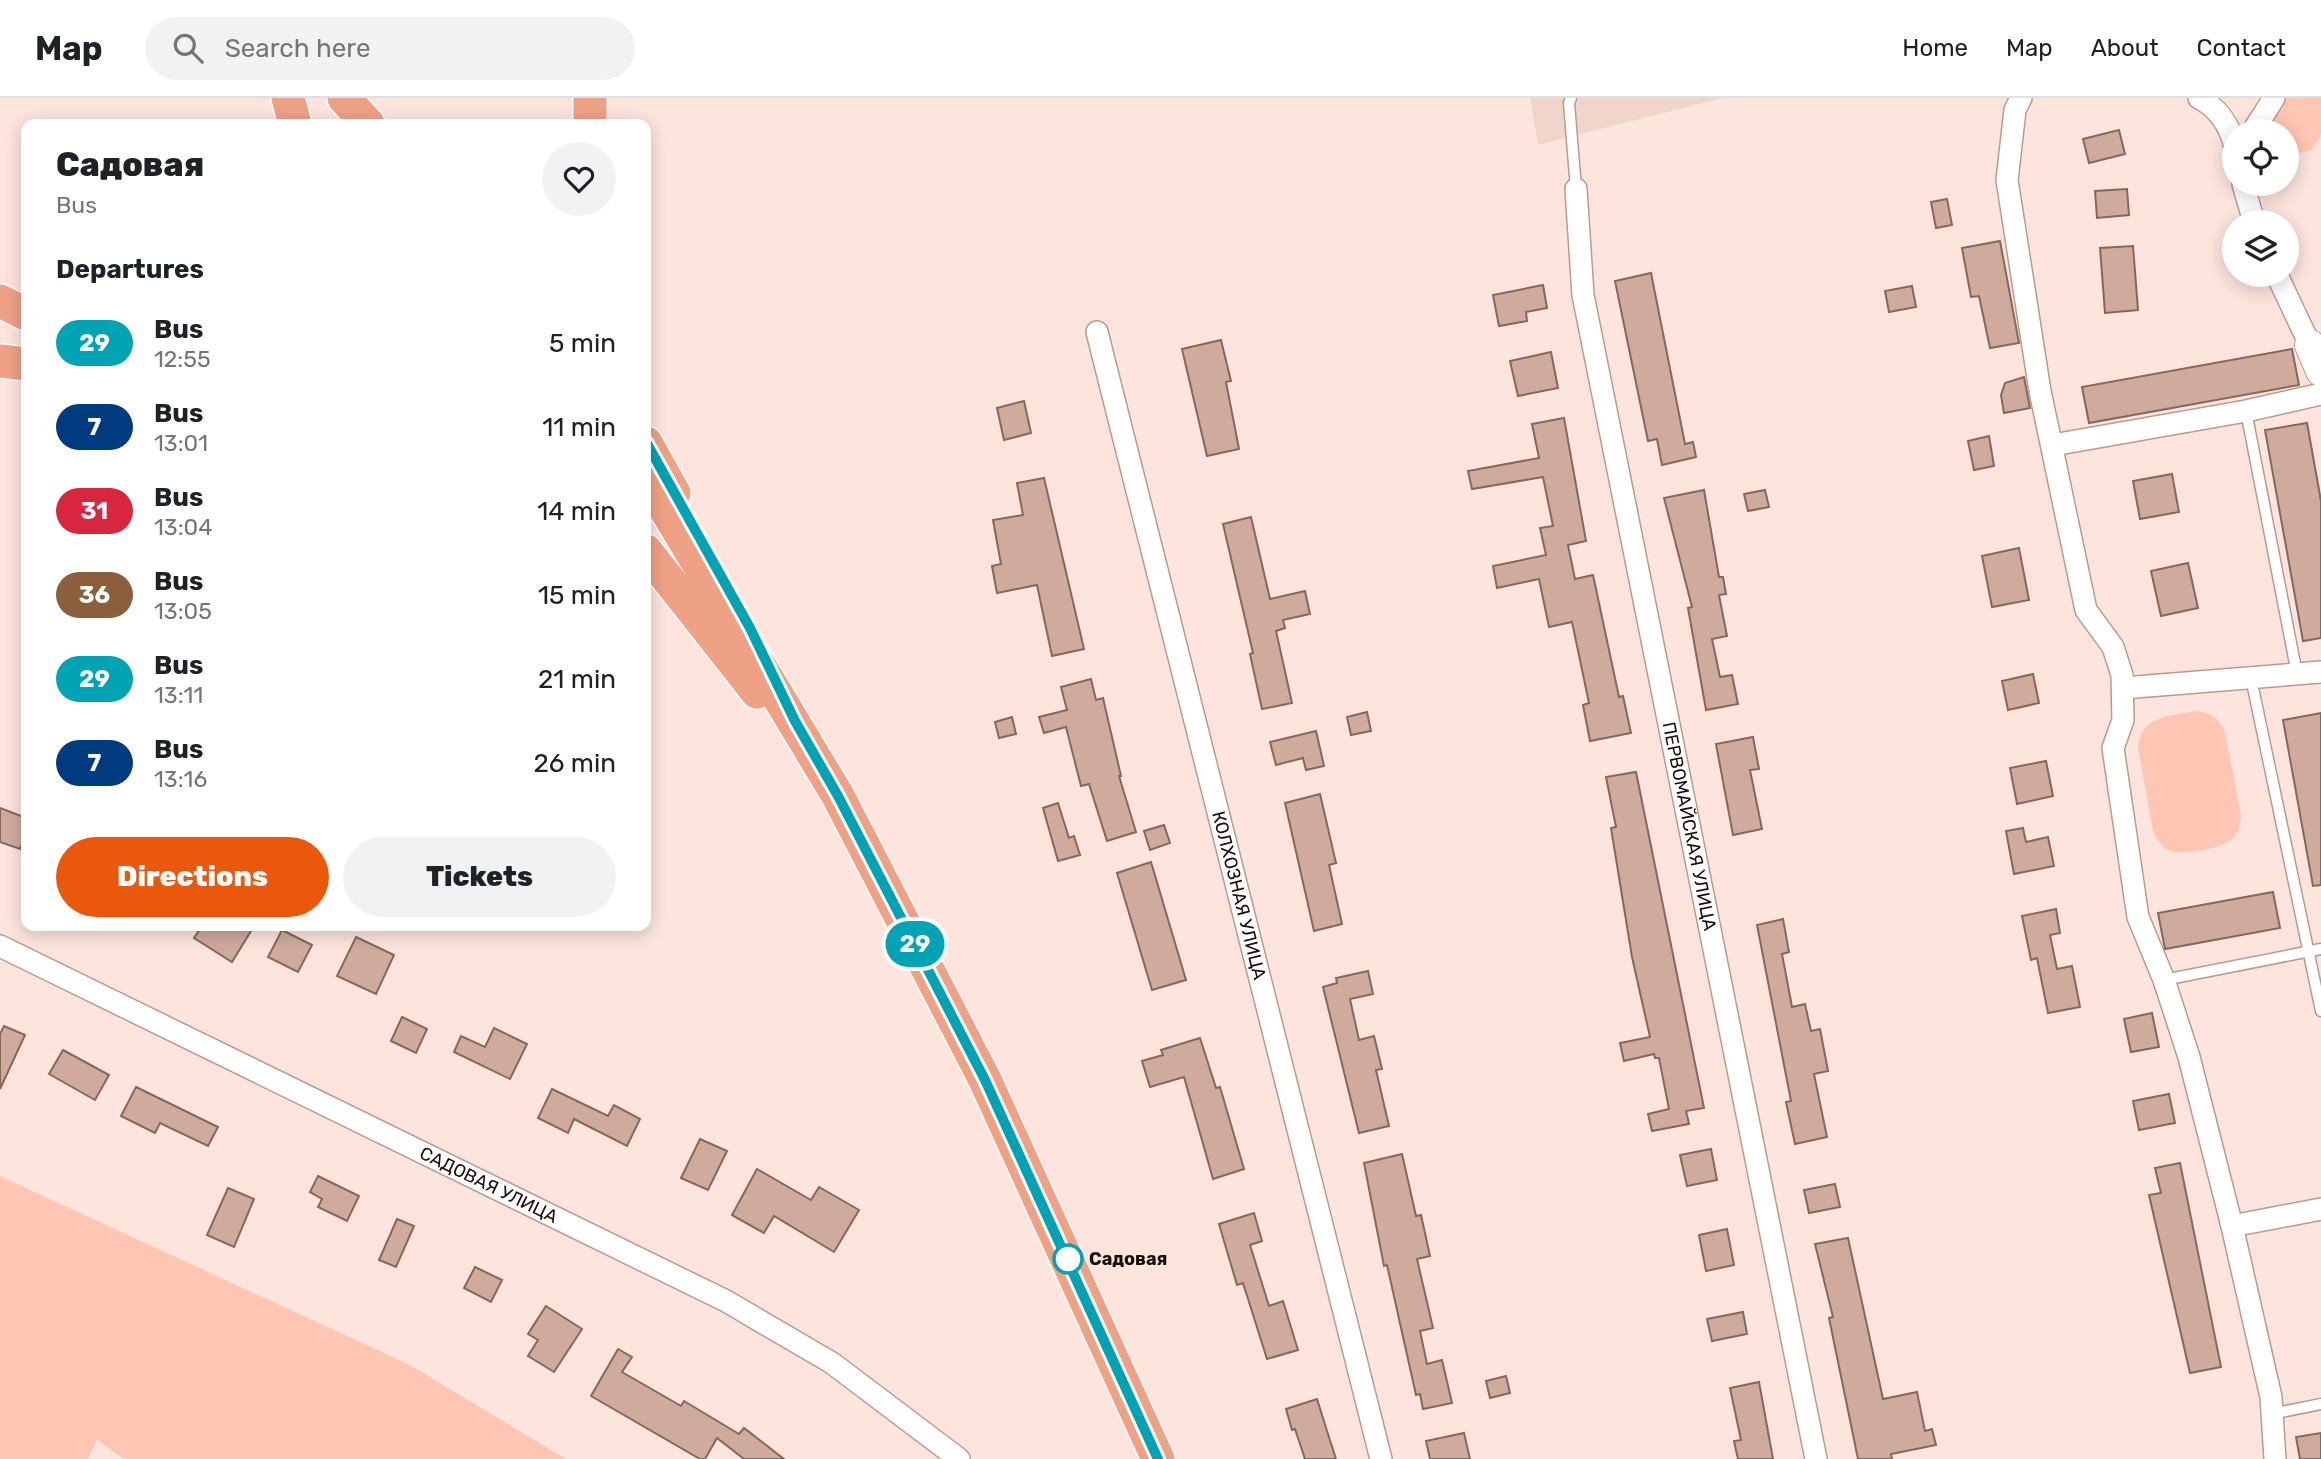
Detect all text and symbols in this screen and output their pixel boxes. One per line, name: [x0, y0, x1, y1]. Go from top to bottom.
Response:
search box: [145, 17, 635, 80]
text: Map: [35, 29, 103, 68]
icon: search: [169, 29, 207, 67]
text: Search here: [225, 33, 370, 64]
text: Home: [1902, 34, 1968, 62]
text: Map: [2006, 34, 2053, 62]
text: About: [2091, 34, 2159, 62]
text: Contact: [2197, 34, 2286, 62]
map controls: [2222, 119, 2299, 287]
button: locate: [2222, 119, 2299, 196]
button: heart: [542, 142, 616, 216]
text: Садовая: [56, 145, 204, 184]
text: Bus: [56, 191, 97, 219]
button: layers: [2222, 210, 2299, 287]
text: Departures: [56, 254, 204, 285]
text: Bus: [154, 314, 203, 345]
text: 5 min: [549, 328, 616, 359]
text: 29: [79, 329, 110, 357]
text: 12:55: [154, 345, 211, 373]
text: Bus: [154, 398, 203, 429]
text: 11 min: [542, 412, 616, 443]
text: 7: [88, 413, 101, 441]
text: 13:01: [154, 429, 208, 457]
text: Bus: [154, 482, 203, 513]
text: 14 min: [537, 496, 616, 527]
text: 31: [81, 497, 108, 525]
text: 13:04: [154, 513, 212, 541]
text: Bus: [154, 566, 203, 597]
text: 15 min: [538, 580, 616, 611]
text: 36: [79, 581, 110, 609]
text: 13:05: [154, 597, 212, 625]
text: Bus: [154, 650, 203, 681]
text: 21 min: [538, 664, 616, 695]
text: 29: [79, 665, 110, 693]
text: 13:11: [154, 681, 203, 709]
street label: ПЕРВОМАЙСКАЯ УЛИЦА: [1658, 720, 1721, 933]
text: Bus: [154, 734, 203, 765]
text: 26 min: [534, 748, 616, 779]
text: 7: [88, 749, 101, 777]
text: 13:16: [154, 765, 207, 793]
street label: КОЛХОЗНАЯ УЛИЦА: [1207, 809, 1271, 982]
button: Directions: [56, 837, 329, 917]
button: Tickets: [343, 837, 616, 917]
line badge: 29: [884, 921, 946, 967]
text: 29: [900, 930, 930, 958]
street label: САДОВАЯ УЛИЦА: [416, 1142, 561, 1228]
marker: Садовая: [1053, 1244, 1083, 1274]
place label: Садовая: [1089, 1248, 1167, 1270]

